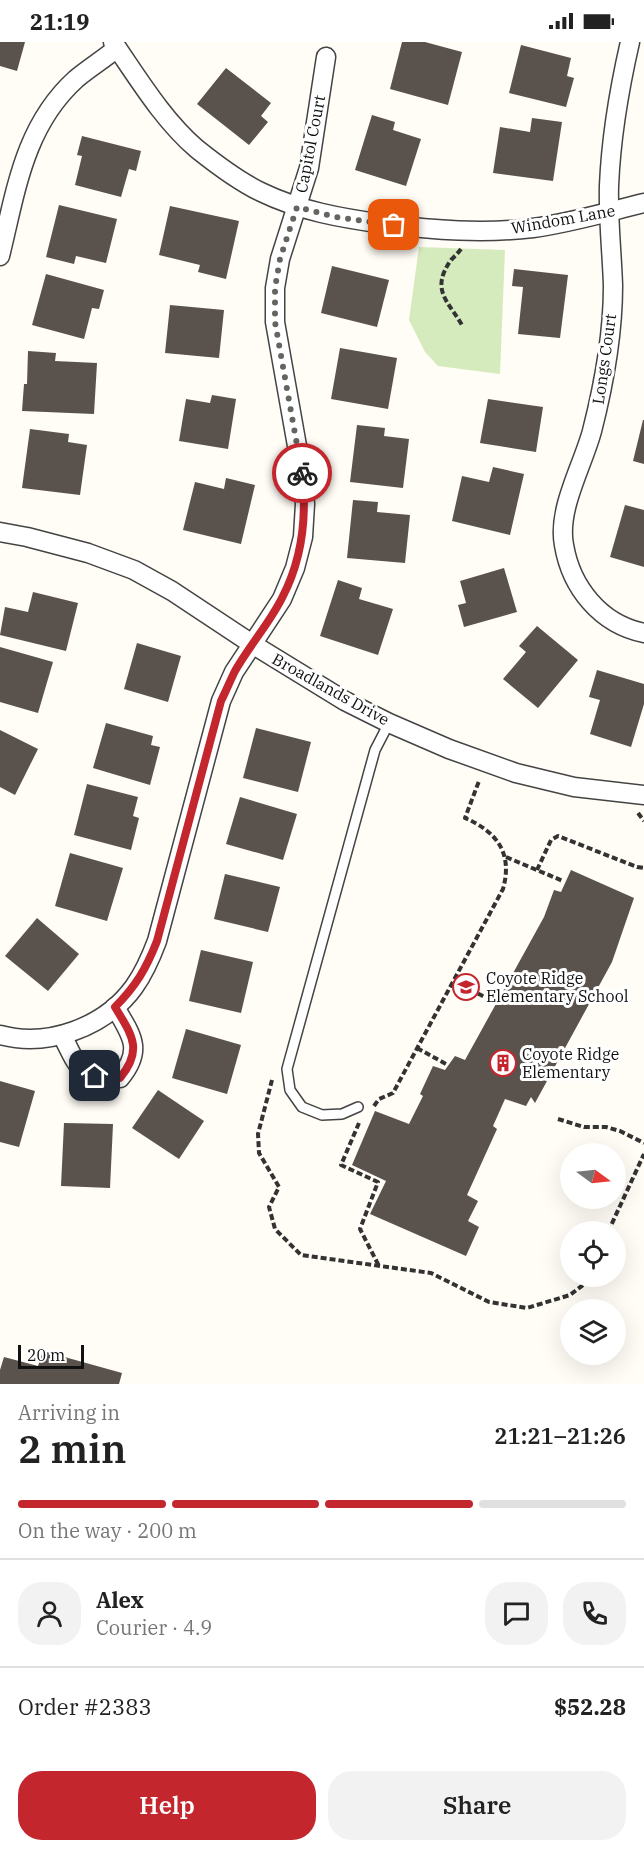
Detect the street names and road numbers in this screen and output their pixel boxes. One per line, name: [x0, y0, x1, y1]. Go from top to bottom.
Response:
street label: Capitol Court: [291, 93, 329, 195]
street label: Windom Lane: [509, 200, 617, 238]
street label: Longs Court: [588, 312, 620, 405]
street label: Broadlands Drive: [269, 649, 393, 729]

